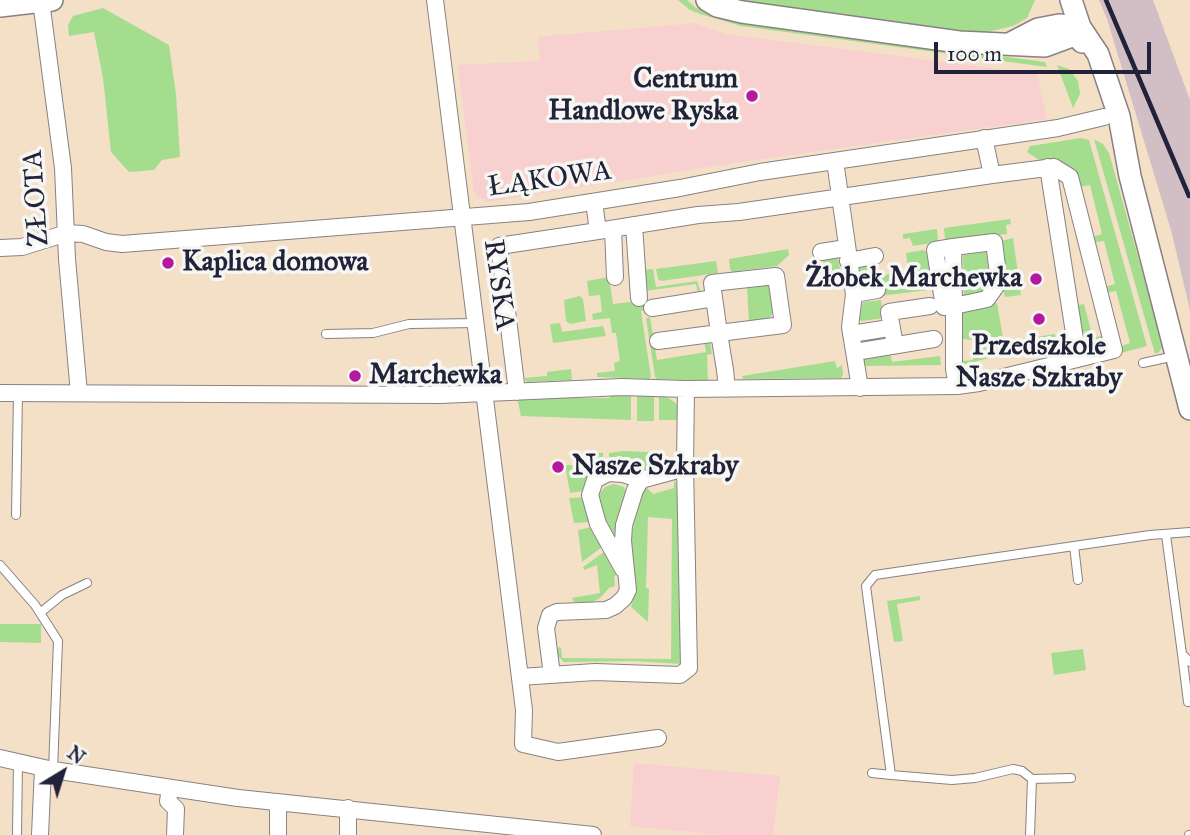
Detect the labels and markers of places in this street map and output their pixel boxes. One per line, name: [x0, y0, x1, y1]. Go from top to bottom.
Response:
place label: Centrum Handlowe Ryska: [548, 63, 738, 129]
marker: Centrum Handlowe Ryska: [744, 88, 760, 104]
place label: Kaplica domowa: [182, 246, 368, 280]
marker: Kaplica domowa: [160, 255, 176, 271]
place label: Żłobek Marchewka: [806, 262, 1022, 296]
marker: Żłobek Marchewka: [1028, 271, 1044, 287]
marker: Przedszkole Nasze Szkraby: [1031, 311, 1047, 327]
place label: Przedszkole Nasze Szkraby: [956, 330, 1122, 396]
place label: Marchewka: [369, 359, 502, 393]
marker: Marchewka: [347, 368, 363, 384]
place label: Nasze Szkraby: [572, 450, 738, 484]
marker: Nasze Szkraby: [550, 459, 566, 475]

